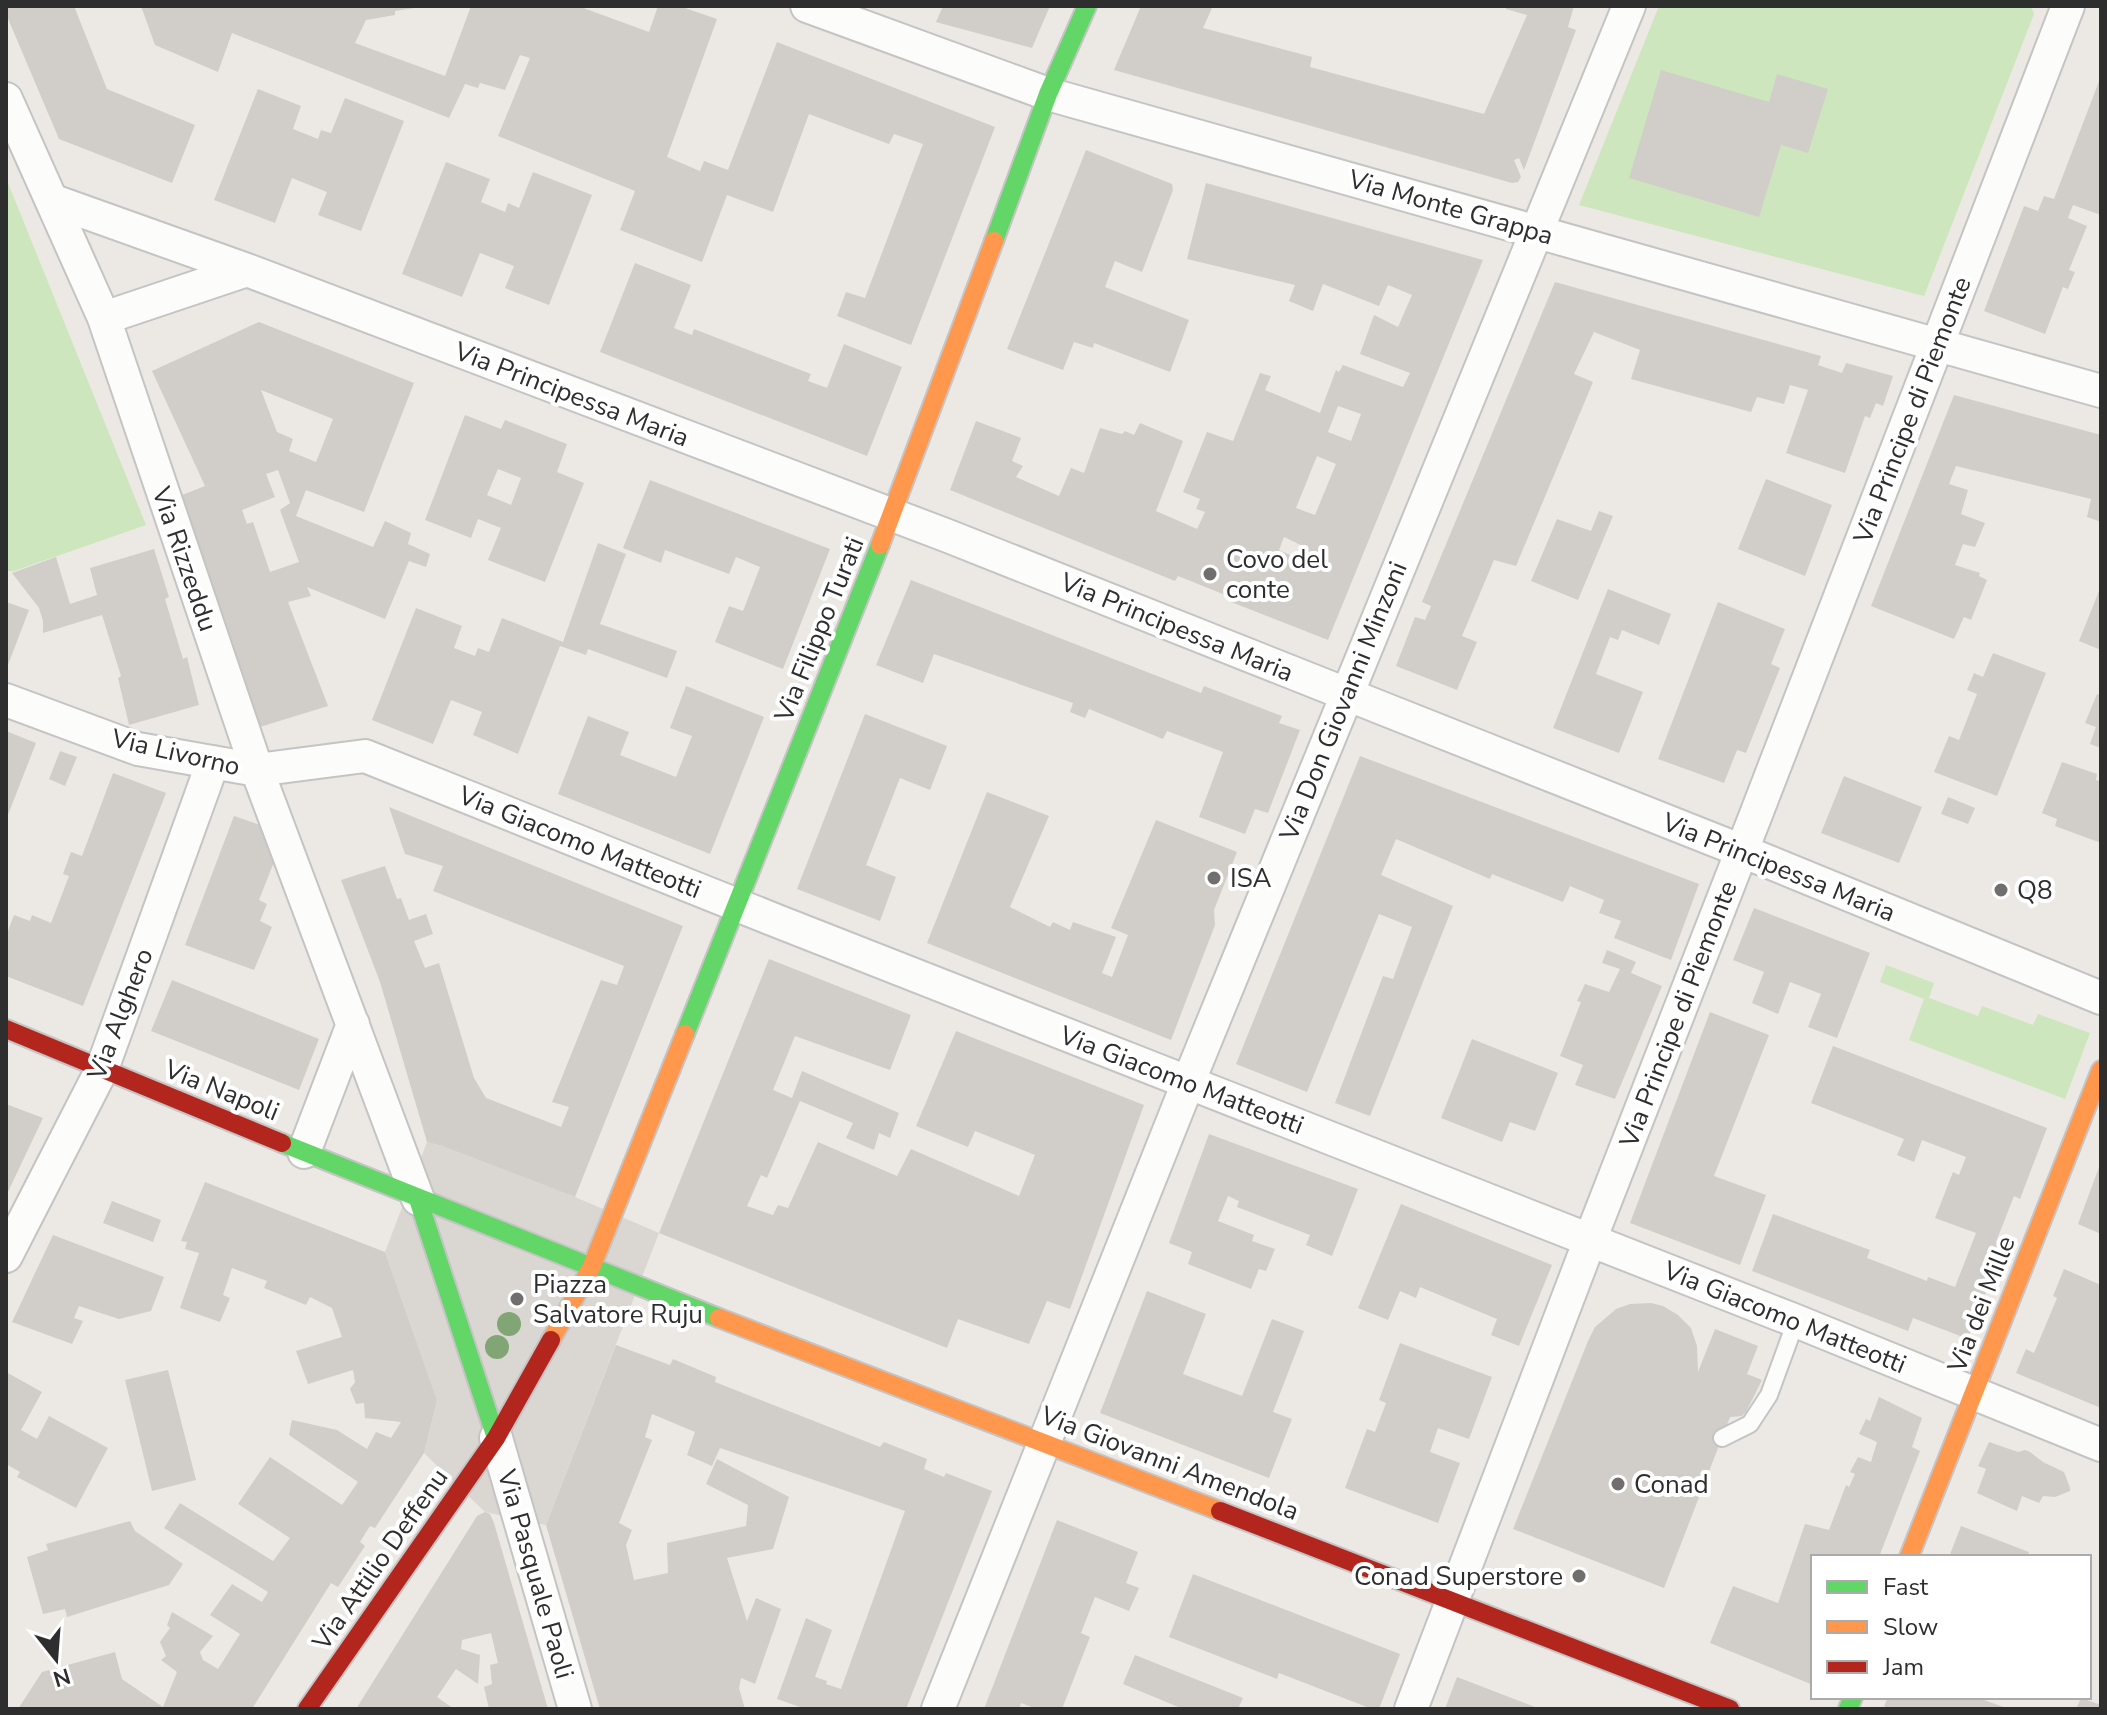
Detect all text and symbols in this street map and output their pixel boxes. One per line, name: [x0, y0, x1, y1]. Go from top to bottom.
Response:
street label: Via Monte Grappa: [1344, 161, 1557, 253]
street label: Via Principe di Piemonte: [1845, 272, 1980, 549]
street label: Via Principessa Maria: [449, 333, 694, 455]
street label: Via Rizzeddu: [143, 481, 226, 636]
street label: Via Filippo Turati: [766, 532, 872, 728]
place label: Covo del conte: [1226, 542, 1328, 607]
street label: Via Don Giovanni Minzoni: [1271, 556, 1416, 847]
street label: Via Principessa Maria: [1054, 564, 1299, 690]
marker: Covo del conte: [1201, 565, 1219, 583]
street label: Via Livorno: [107, 721, 244, 784]
street label: Via Giacomo Matteotti: [452, 777, 706, 907]
street label: Via Principessa Maria: [1656, 804, 1901, 930]
place label: ISA: [1230, 861, 1272, 896]
marker: ISA: [1205, 869, 1223, 887]
place label: Q8: [2017, 873, 2053, 908]
street label: Via Principe di Piemonte: [1611, 876, 1746, 1153]
marker: Q8: [1992, 881, 2010, 899]
street label: Via Alghero: [79, 943, 162, 1086]
street label: Via Giacomo Matteotti: [1054, 1017, 1309, 1143]
street label: Via Napoli: [158, 1051, 284, 1129]
street label: Via dei Mille: [1939, 1231, 2024, 1378]
street label: Via Giacomo Matteotti: [1657, 1252, 1911, 1382]
place label: Piazza Salvatore Ruju: [533, 1267, 703, 1332]
marker: Piazza Salvatore Ruju: [508, 1290, 526, 1308]
street label: Via Giovanni Amendola: [1035, 1398, 1304, 1529]
street label: Via Attilio Deffenu: [304, 1461, 456, 1658]
street label: Via Pasquale Paoli: [489, 1465, 582, 1683]
place label: Conad: [1634, 1467, 1709, 1502]
marker: Conad: [1609, 1475, 1627, 1493]
legend: [1811, 1555, 2091, 1699]
place label: Conad Superstore: [1354, 1559, 1563, 1594]
marker: Conad Superstore: [1570, 1567, 1588, 1585]
text: Fast: [1883, 1571, 1929, 1603]
text: Slow: [1883, 1611, 1938, 1643]
north arrow: [16, 1619, 96, 1699]
text: Jam: [1882, 1651, 1924, 1683]
text: N: [49, 1660, 74, 1694]

